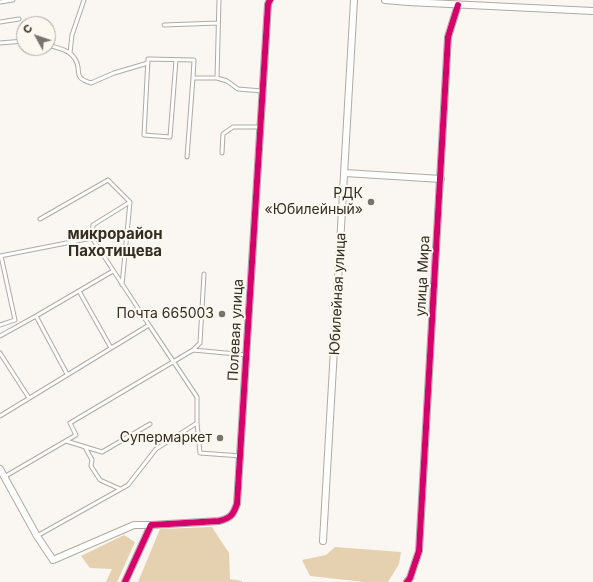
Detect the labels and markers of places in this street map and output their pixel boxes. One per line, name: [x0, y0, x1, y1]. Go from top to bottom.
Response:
place label: РДК «Юбилейный»: [265, 186, 363, 218]
marker: РДК «Юбилейный»: [366, 197, 376, 207]
place label: Почта 665003: [116, 306, 214, 322]
marker: Почта 665003: [217, 309, 227, 319]
place label: Супермаркет: [120, 430, 212, 446]
marker: Супермаркет: [215, 433, 225, 443]

